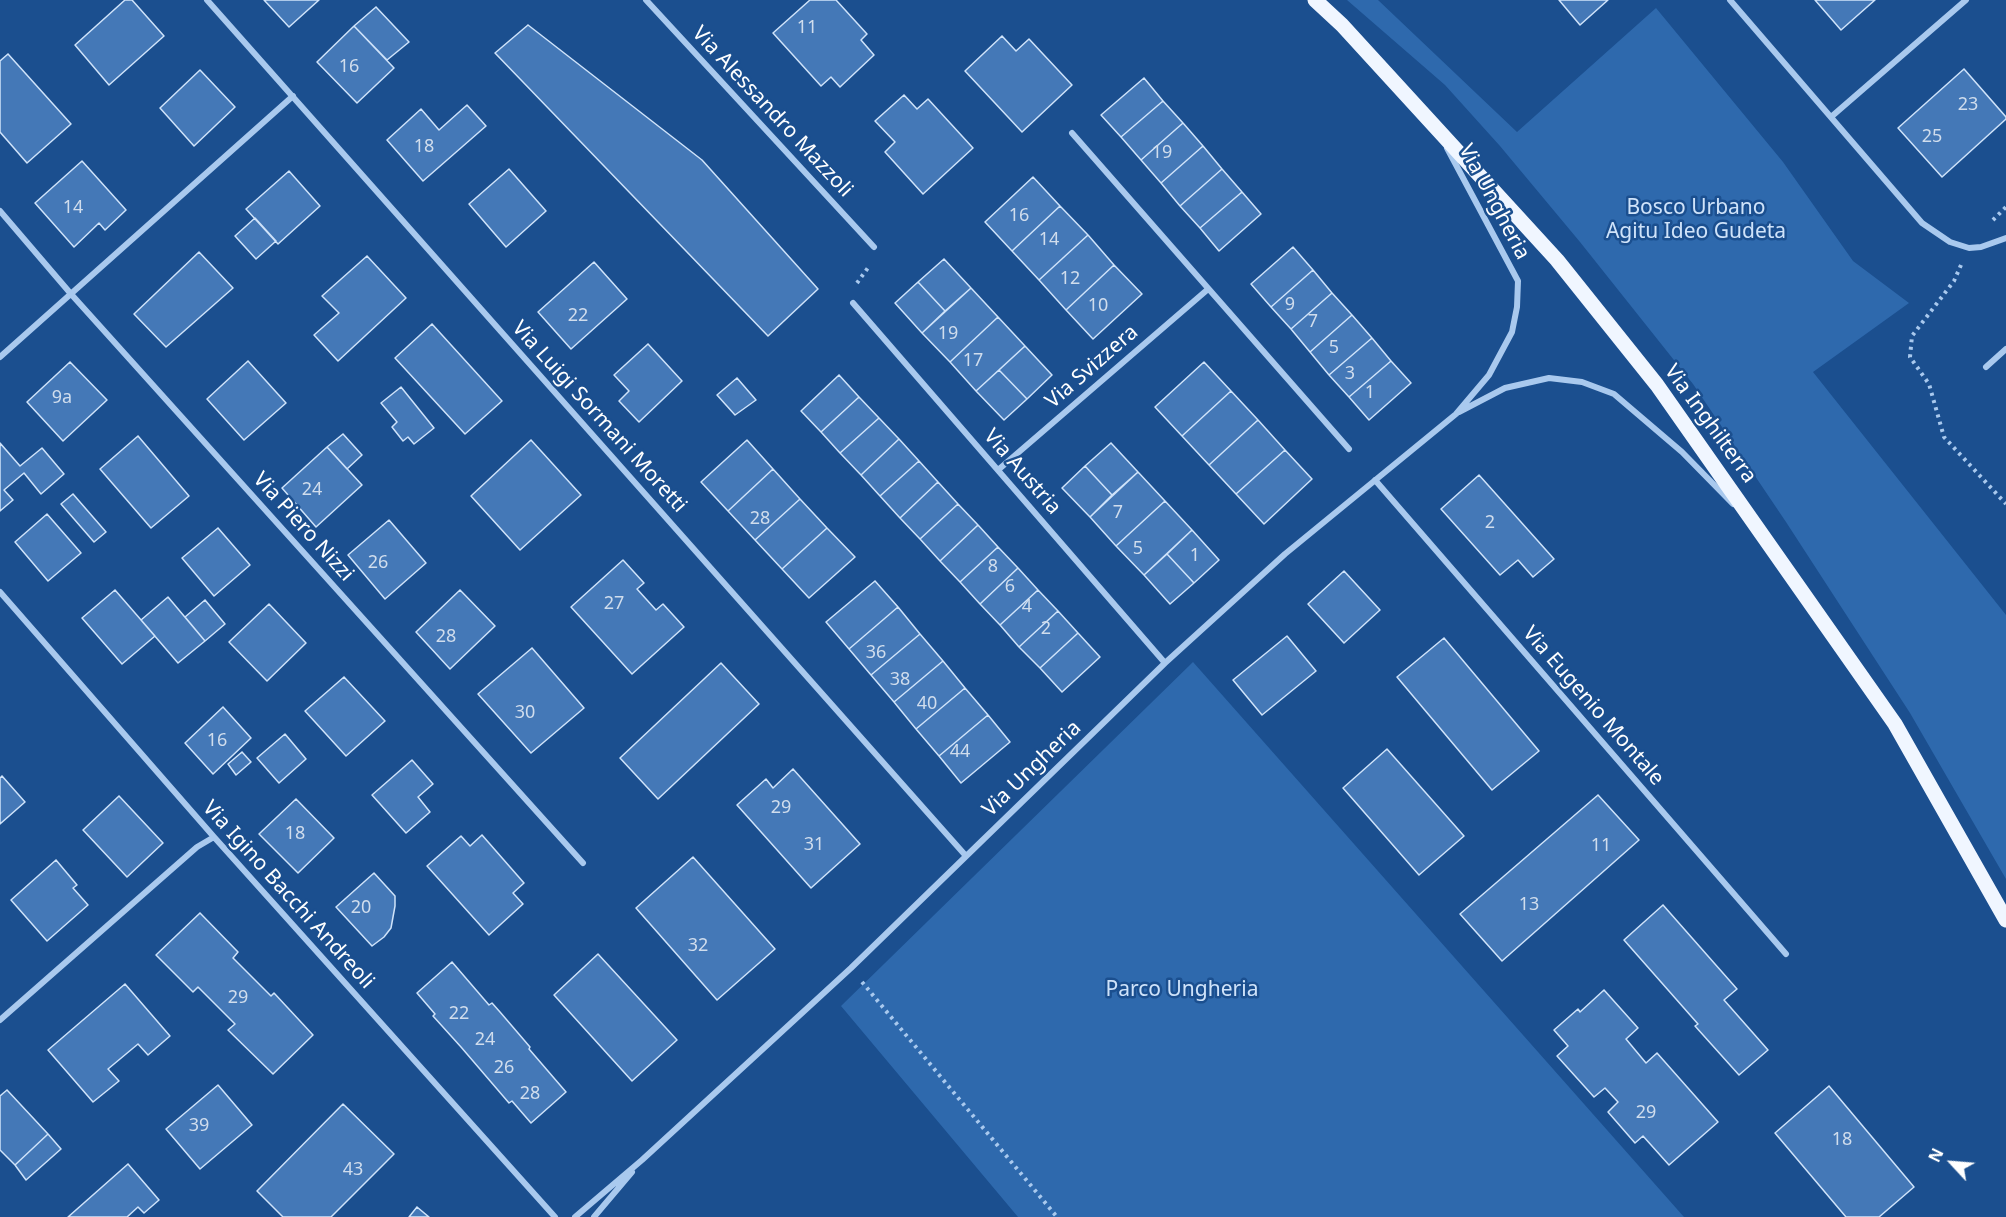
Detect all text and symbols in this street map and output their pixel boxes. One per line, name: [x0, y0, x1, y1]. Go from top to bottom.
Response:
house number: 11: [797, 17, 817, 39]
street label: Via Alessandro Mazzoli: [686, 21, 858, 203]
house number: 16: [339, 56, 359, 78]
house number: 23: [1958, 94, 1978, 116]
house number: 25: [1922, 126, 1942, 148]
house number: 18: [414, 136, 434, 158]
street label: Via Ungheria: [1453, 140, 1535, 264]
house number: 19: [1152, 142, 1172, 164]
park label: Bosco Urbano Agitu Ideo Gudeta: [1606, 195, 1786, 245]
house number: 14: [63, 197, 83, 219]
house number: 16: [1009, 205, 1029, 227]
house number: 14: [1039, 229, 1059, 251]
house number: 12: [1060, 268, 1080, 290]
house number: 9: [1285, 294, 1295, 316]
house number: 10: [1088, 295, 1108, 317]
house number: 22: [568, 305, 588, 327]
house number: 7: [1308, 311, 1318, 333]
street label: Via Luigi Sormani Moretti: [506, 316, 692, 518]
street label: Via Svizzera: [1041, 320, 1143, 414]
house number: 19: [938, 323, 958, 345]
house number: 5: [1329, 337, 1339, 359]
house number: 17: [963, 350, 983, 372]
street label: Via Inghilterra: [1659, 360, 1761, 488]
house number: 3: [1345, 363, 1355, 385]
house number: 1: [1365, 382, 1375, 404]
house number: 9a: [52, 387, 72, 409]
street label: Via Austria: [978, 424, 1066, 520]
street label: Via Piero Nizzi: [247, 467, 359, 587]
house number: 24: [302, 479, 322, 501]
house number: 7: [1113, 502, 1123, 524]
house number: 28: [750, 508, 770, 530]
house number: 2: [1485, 512, 1495, 534]
house number: 5: [1133, 538, 1143, 560]
house number: 1: [1190, 545, 1200, 567]
house number: 26: [368, 552, 388, 574]
house number: 8: [988, 556, 998, 578]
house number: 6: [1005, 576, 1015, 598]
house number: 27: [604, 593, 624, 615]
house number: 4: [1022, 596, 1032, 618]
house number: 2: [1041, 618, 1051, 640]
street label: Via Eugenio Montale: [1517, 621, 1669, 791]
house number: 28: [436, 626, 456, 648]
house number: 36: [866, 642, 886, 664]
house number: 38: [890, 669, 910, 691]
house number: 40: [917, 693, 937, 715]
house number: 30: [515, 702, 535, 724]
street label: Via Ungheria: [977, 716, 1087, 822]
house number: 16: [207, 730, 227, 752]
house number: 44: [950, 741, 970, 763]
street label: Via Igino Bacchi Andreoli: [197, 796, 379, 994]
house number: 29: [771, 797, 791, 819]
house number: 18: [285, 823, 305, 845]
house number: 31: [804, 834, 824, 856]
house number: 11: [1591, 835, 1611, 857]
house number: 13: [1519, 894, 1539, 916]
house number: 20: [351, 897, 371, 919]
house number: 32: [688, 935, 708, 957]
park label: Parco Ungheria: [1106, 977, 1258, 1003]
house number: 29: [228, 987, 248, 1009]
house number: 22: [449, 1003, 469, 1025]
house number: 24: [475, 1029, 495, 1051]
house number: 26: [494, 1057, 514, 1079]
house number: 28: [520, 1083, 540, 1105]
house number: 29: [1636, 1102, 1656, 1124]
house number: 39: [189, 1115, 209, 1137]
house number: 18: [1832, 1129, 1852, 1151]
north arrow: [1922, 1133, 1982, 1193]
text: N: [1923, 1144, 1949, 1166]
house number: 43: [343, 1159, 363, 1181]

